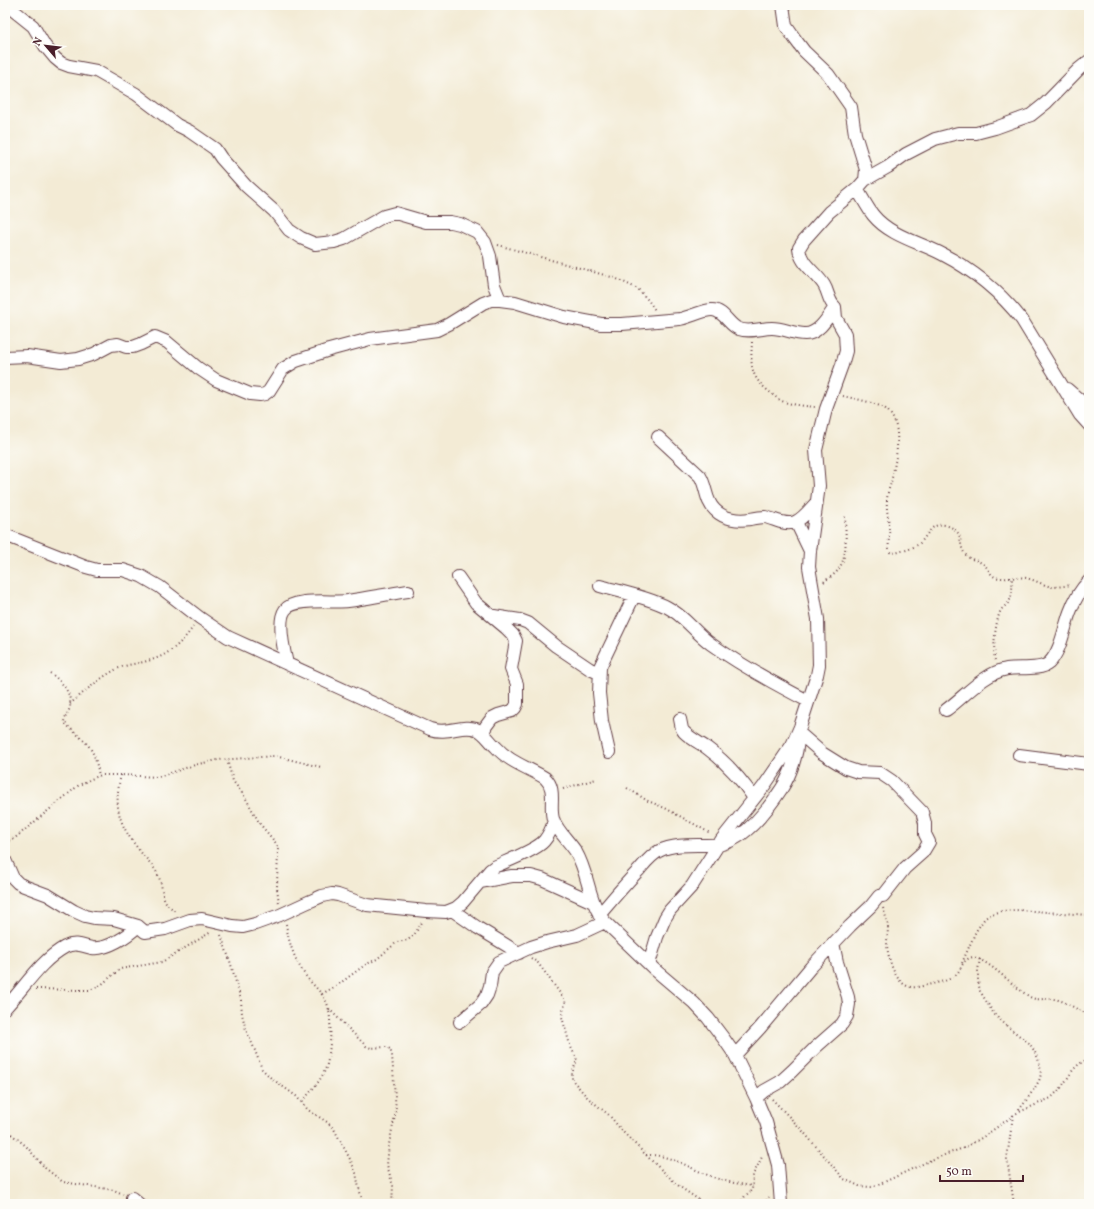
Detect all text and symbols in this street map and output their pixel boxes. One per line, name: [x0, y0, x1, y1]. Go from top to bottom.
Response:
north arrow: [26, 26, 66, 66]
text: N: [30, 35, 47, 49]
scale bar: [940, 1157, 1023, 1183]
text: 50 m: [946, 1164, 972, 1180]

